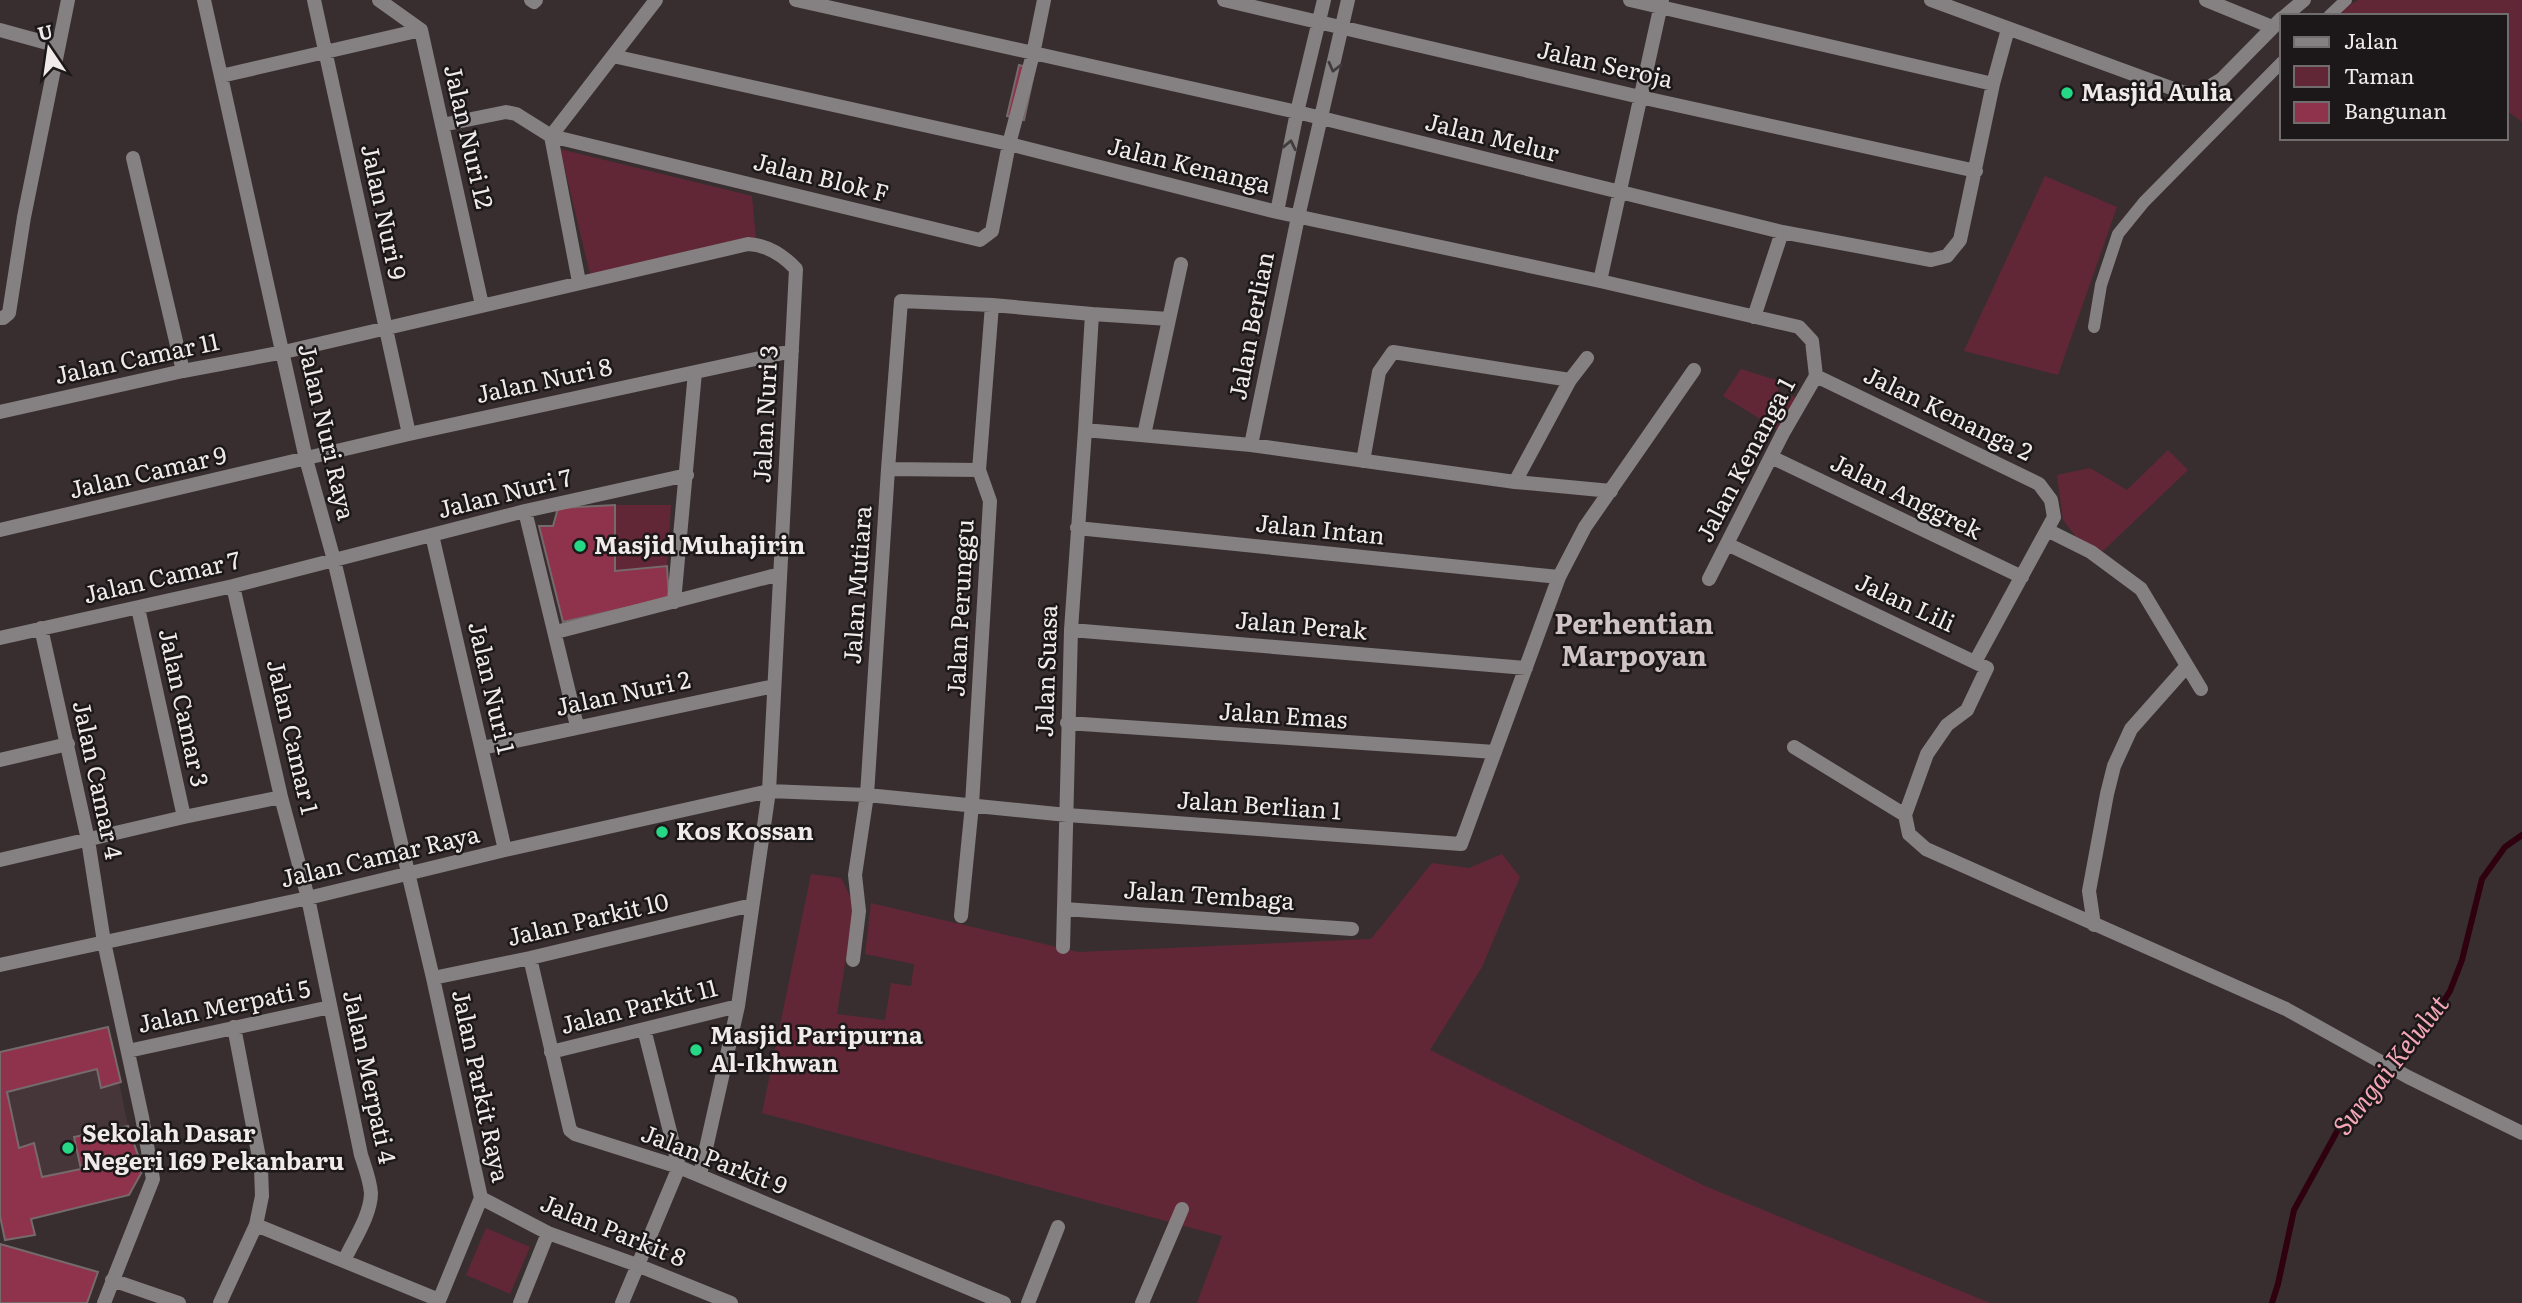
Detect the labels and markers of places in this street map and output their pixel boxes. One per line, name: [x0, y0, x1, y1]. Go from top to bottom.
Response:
place label: Masjid Aulia: [2081, 73, 2233, 108]
marker: Masjid Aulia: [2059, 85, 2075, 101]
place label: Masjid Muhajirin: [594, 526, 805, 561]
marker: Masjid Muhajirin: [572, 538, 588, 554]
place label: Kos Kossan: [676, 812, 814, 847]
marker: Kos Kossan: [654, 824, 670, 840]
place label: Masjid Paripurna Al-Ikhwan: [710, 1016, 923, 1079]
marker: Masjid Paripurna Al-Ikhwan: [688, 1042, 704, 1058]
place label: Sekolah Dasar Negeri 169 Pekanbaru: [82, 1114, 344, 1177]
marker: Sekolah Dasar Negeri 169 Pekanbaru: [60, 1140, 76, 1156]

